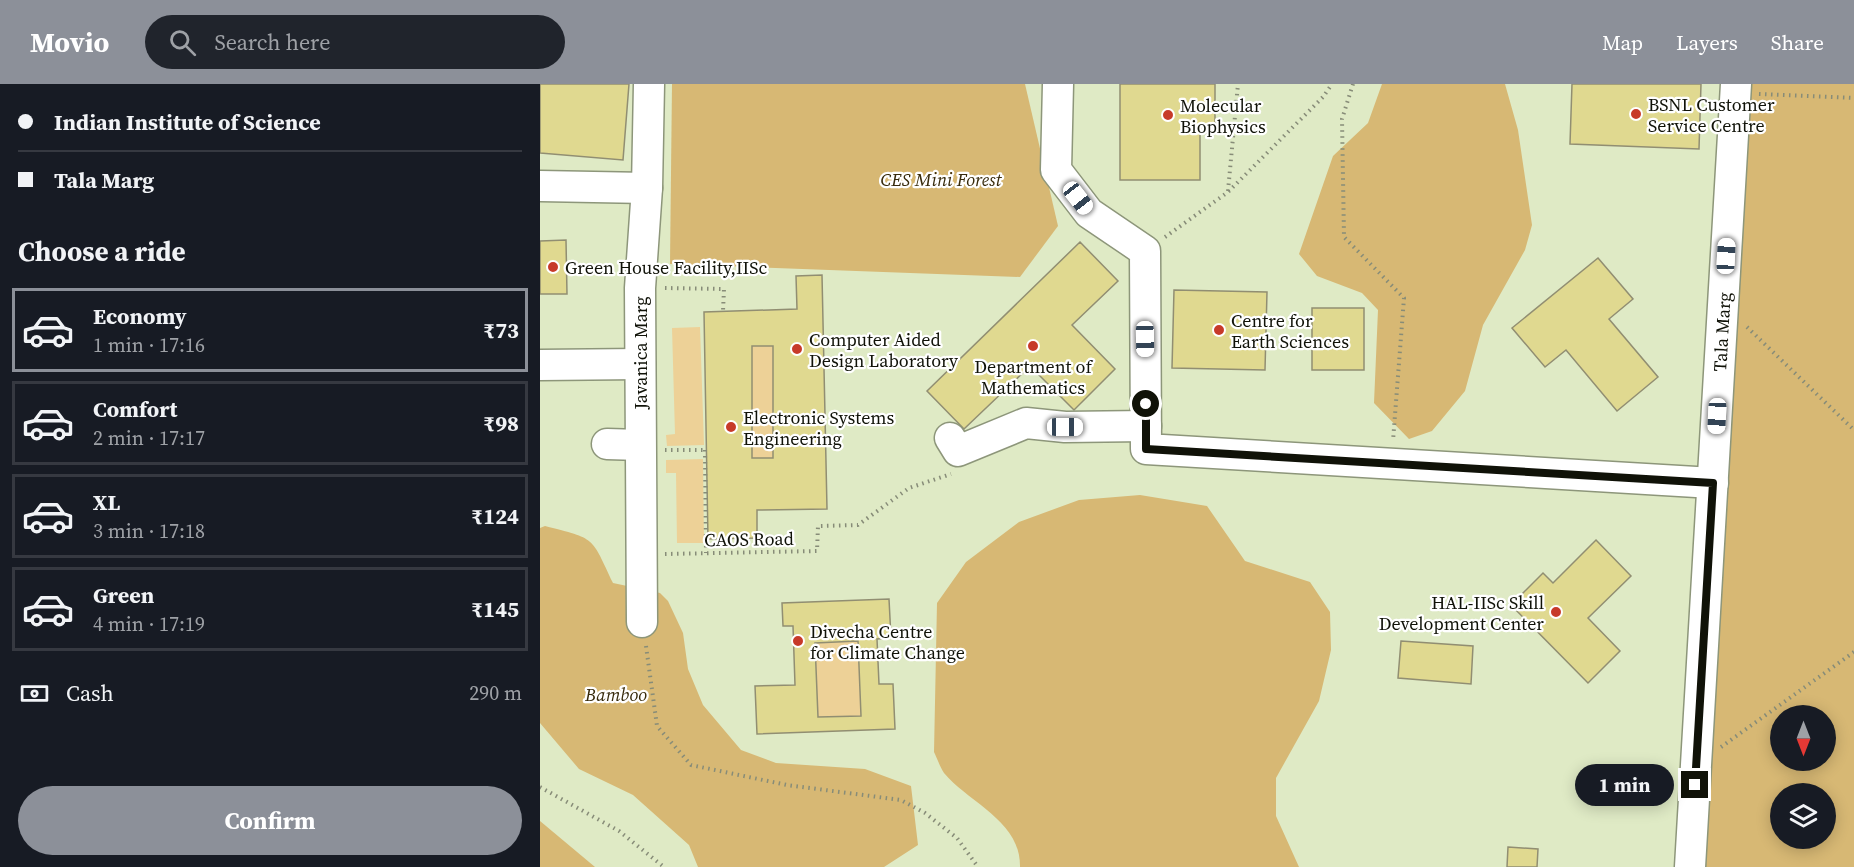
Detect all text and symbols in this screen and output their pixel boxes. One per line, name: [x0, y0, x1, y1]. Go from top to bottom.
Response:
search box: [145, 15, 565, 69]
text: Movio: [30, 23, 109, 61]
icon: search: [166, 26, 199, 59]
text: Search here: [214, 27, 330, 57]
text: Map: [1602, 28, 1643, 57]
text: Layers: [1676, 28, 1738, 57]
text: Share: [1771, 28, 1824, 57]
place label: BSNL Customer Service Centre: [1648, 92, 1775, 138]
place label: Molecular Biophysics: [1180, 93, 1266, 139]
text: Indian Institute of Science: [54, 107, 321, 137]
marker: BSNL Customer Service Centre: [1629, 107, 1643, 121]
marker: Molecular Biophysics: [1161, 108, 1175, 122]
text: Tala Marg: [54, 165, 154, 195]
park label: CES Mini Forest: [881, 167, 1002, 192]
car: [1060, 178, 1096, 218]
text: Choose a ride: [18, 233, 186, 270]
car: [1716, 238, 1736, 274]
place label: Green House Facility,IISc: [565, 255, 767, 280]
marker: Green House Facility,IISc: [546, 260, 560, 274]
street label: Tala Marg: [1707, 291, 1736, 372]
street label: Javanica Marg: [628, 296, 653, 411]
text: Economy: [93, 301, 187, 331]
icon: car: [21, 303, 75, 357]
place label: Centre for Earth Sciences: [1231, 308, 1349, 354]
text: ₹73: [483, 315, 519, 345]
car: [1136, 321, 1154, 357]
marker: Centre for Earth Sciences: [1212, 323, 1226, 337]
place label: Computer Aided Design Laboratory: [809, 327, 959, 373]
text: 1 min · 17:16: [93, 331, 205, 359]
marker: Department of Mathematics: [1026, 339, 1040, 353]
marker: Computer Aided Design Laboratory: [790, 342, 804, 356]
place label: Department of Mathematics: [974, 354, 1093, 400]
route start: [1132, 390, 1159, 417]
text: Comfort: [93, 394, 177, 424]
icon: car: [21, 396, 75, 450]
car: [1707, 398, 1727, 434]
place label: Electronic Systems Engineering: [743, 405, 895, 451]
text: ₹98: [483, 408, 519, 438]
car: [1047, 418, 1083, 436]
marker: Electronic Systems Engineering: [724, 420, 738, 434]
text: 2 min · 17:17: [93, 424, 205, 452]
text: XL: [93, 487, 120, 517]
icon: car: [21, 489, 75, 543]
text: ₹124: [471, 501, 519, 531]
text: 3 min · 17:18: [93, 517, 205, 545]
street label: CAOS Road: [704, 526, 794, 552]
text: Green: [93, 580, 154, 610]
icon: car: [21, 582, 75, 636]
place label: HAL-IISc Skill Development Center: [1379, 590, 1544, 636]
text: ₹145: [471, 594, 519, 624]
marker: HAL-IISc Skill Development Center: [1549, 605, 1563, 619]
text: 4 min · 17:19: [93, 610, 205, 638]
place label: Divecha Centre for Climate Change: [810, 619, 965, 665]
marker: Divecha Centre for Climate Change: [791, 634, 805, 648]
icon: cash: [18, 677, 51, 710]
text: Cash: [66, 678, 114, 708]
text: 290 m: [469, 679, 522, 707]
park label: Bamboo: [584, 682, 647, 707]
north arrow: [1770, 705, 1836, 771]
map controls: [1770, 705, 1836, 849]
callout: 1 min: [1575, 764, 1674, 806]
text: 1 min: [1599, 771, 1650, 799]
route end: [1681, 771, 1708, 798]
button: layers: [1770, 783, 1836, 849]
button: Confirm: [18, 786, 522, 855]

